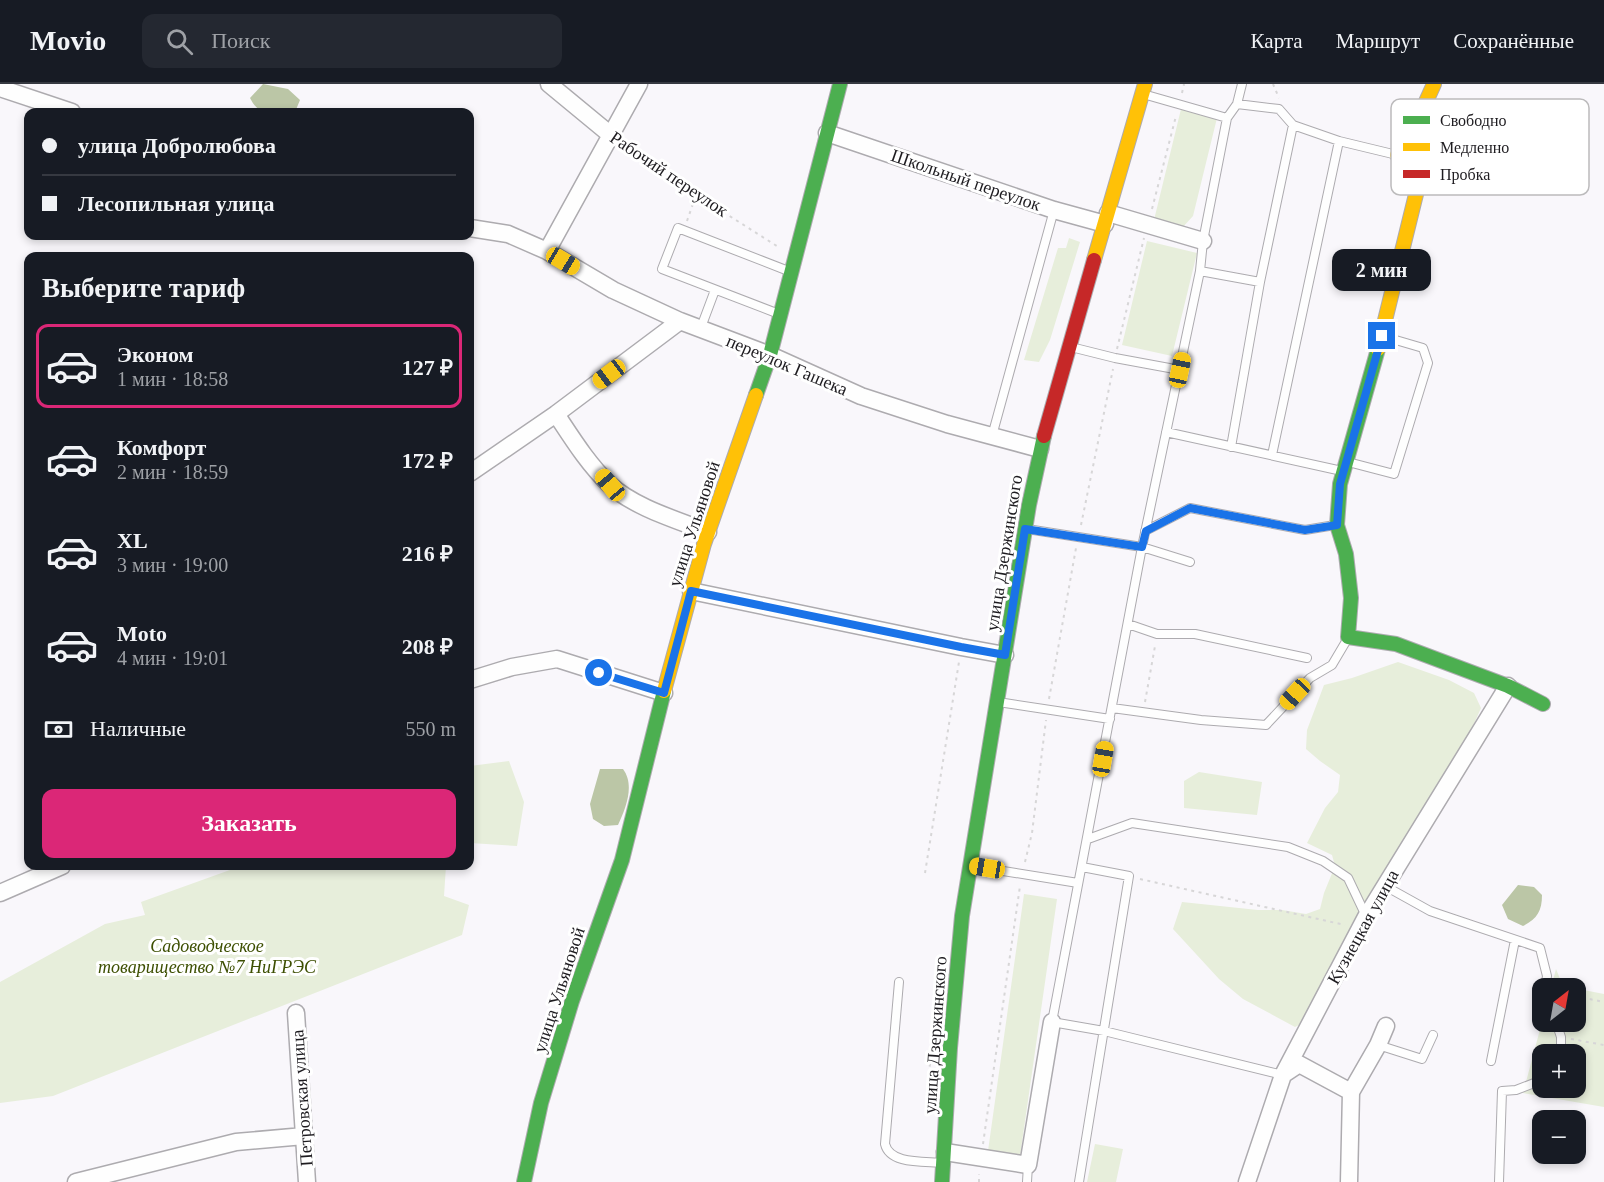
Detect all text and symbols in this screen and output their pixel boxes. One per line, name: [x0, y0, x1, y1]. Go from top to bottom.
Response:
search box: [142, 14, 562, 68]
text: Movio: [30, 25, 106, 56]
icon: search: [163, 25, 196, 58]
text: Поиск: [211, 28, 270, 53]
text: Карта: [1251, 29, 1303, 53]
text: Маршрут: [1336, 29, 1420, 53]
text: Сохранённые: [1453, 29, 1574, 53]
legend: [1391, 99, 1589, 195]
text: Свободно: [1440, 112, 1507, 130]
street label: Рабочий переулок: [606, 127, 732, 221]
text: улица Добролюбова: [78, 133, 276, 158]
text: Медленно: [1440, 139, 1509, 157]
street label: Школьный переулок: [889, 145, 1044, 215]
text: Пробка: [1440, 166, 1490, 184]
text: Лесопильная улица: [78, 191, 275, 216]
car: [543, 244, 583, 278]
callout: 2 мин: [1332, 249, 1432, 291]
text: 2 мин: [1356, 259, 1407, 281]
text: Выберите тариф: [42, 273, 245, 303]
route end: [1368, 322, 1395, 349]
street label: переулок Гашека: [723, 330, 851, 400]
icon: car: [45, 339, 99, 393]
text: Эконом: [117, 342, 194, 367]
car: [1167, 351, 1193, 389]
text: 127 ₽: [402, 355, 453, 380]
car: [589, 356, 629, 392]
text: 1 мин · 18:58: [117, 368, 228, 390]
icon: car: [45, 432, 99, 486]
text: Комфорт: [117, 435, 206, 460]
text: 172 ₽: [402, 448, 453, 473]
street label: улица Ульяновой: [664, 458, 724, 589]
text: 2 мин · 18:59: [117, 461, 228, 483]
car: [592, 465, 628, 505]
street label: улица Дзержинского: [982, 473, 1026, 633]
icon: car: [45, 525, 99, 579]
text: XL: [117, 528, 148, 553]
text: 216 ₽: [402, 541, 453, 566]
text: 3 мин · 19:00: [117, 554, 228, 576]
icon: car: [45, 618, 99, 672]
text: Moto: [117, 621, 167, 646]
text: 208 ₽: [402, 634, 453, 659]
text: 4 мин · 19:01: [117, 647, 228, 669]
route start: [585, 659, 612, 686]
car: [1276, 675, 1314, 713]
icon: cash: [42, 713, 75, 746]
text: Наличные: [90, 716, 186, 741]
text: 550 m: [405, 718, 456, 740]
car: [1091, 740, 1115, 778]
button: Заказать: [42, 789, 456, 858]
car: [968, 856, 1006, 880]
street label: Кузнецкая улица: [1323, 866, 1403, 988]
street label: улица Ульяновой: [529, 924, 589, 1055]
park label: Садоводческое товарищество №7 НиГРЭС: [98, 936, 317, 977]
street label: улица Дзержинского: [920, 955, 950, 1115]
north arrow: [1532, 978, 1586, 1032]
map controls: [1532, 978, 1586, 1164]
street label: Петровская улица: [287, 1029, 317, 1167]
button: +: [1532, 1044, 1586, 1098]
button: −: [1532, 1110, 1586, 1164]

